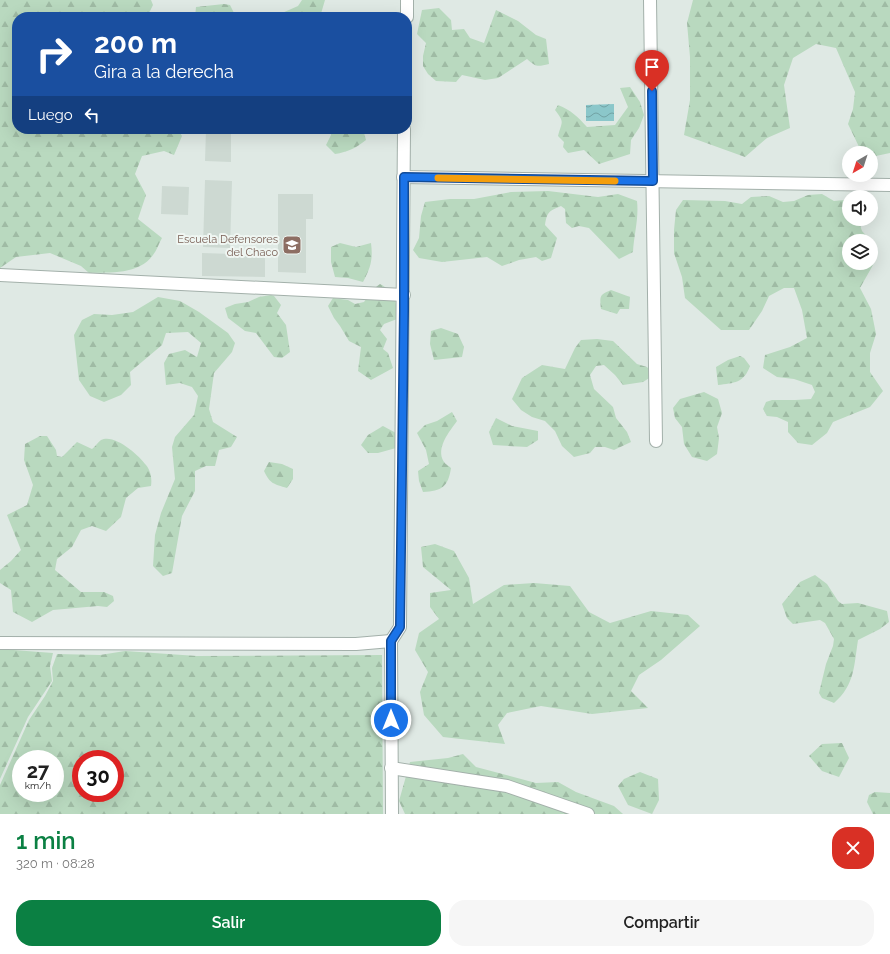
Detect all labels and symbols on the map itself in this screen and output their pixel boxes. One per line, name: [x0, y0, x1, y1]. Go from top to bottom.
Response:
pin: [635, 50, 669, 91]
north arrow: [842, 146, 878, 182]
place label: Escuela Defensores del Chaco: [177, 233, 278, 259]
school or university icon: Escuela Defensores del Chaco: [281, 234, 303, 256]
position arrow: [370, 699, 412, 741]
speed limit sign: 30: [72, 750, 124, 802]

